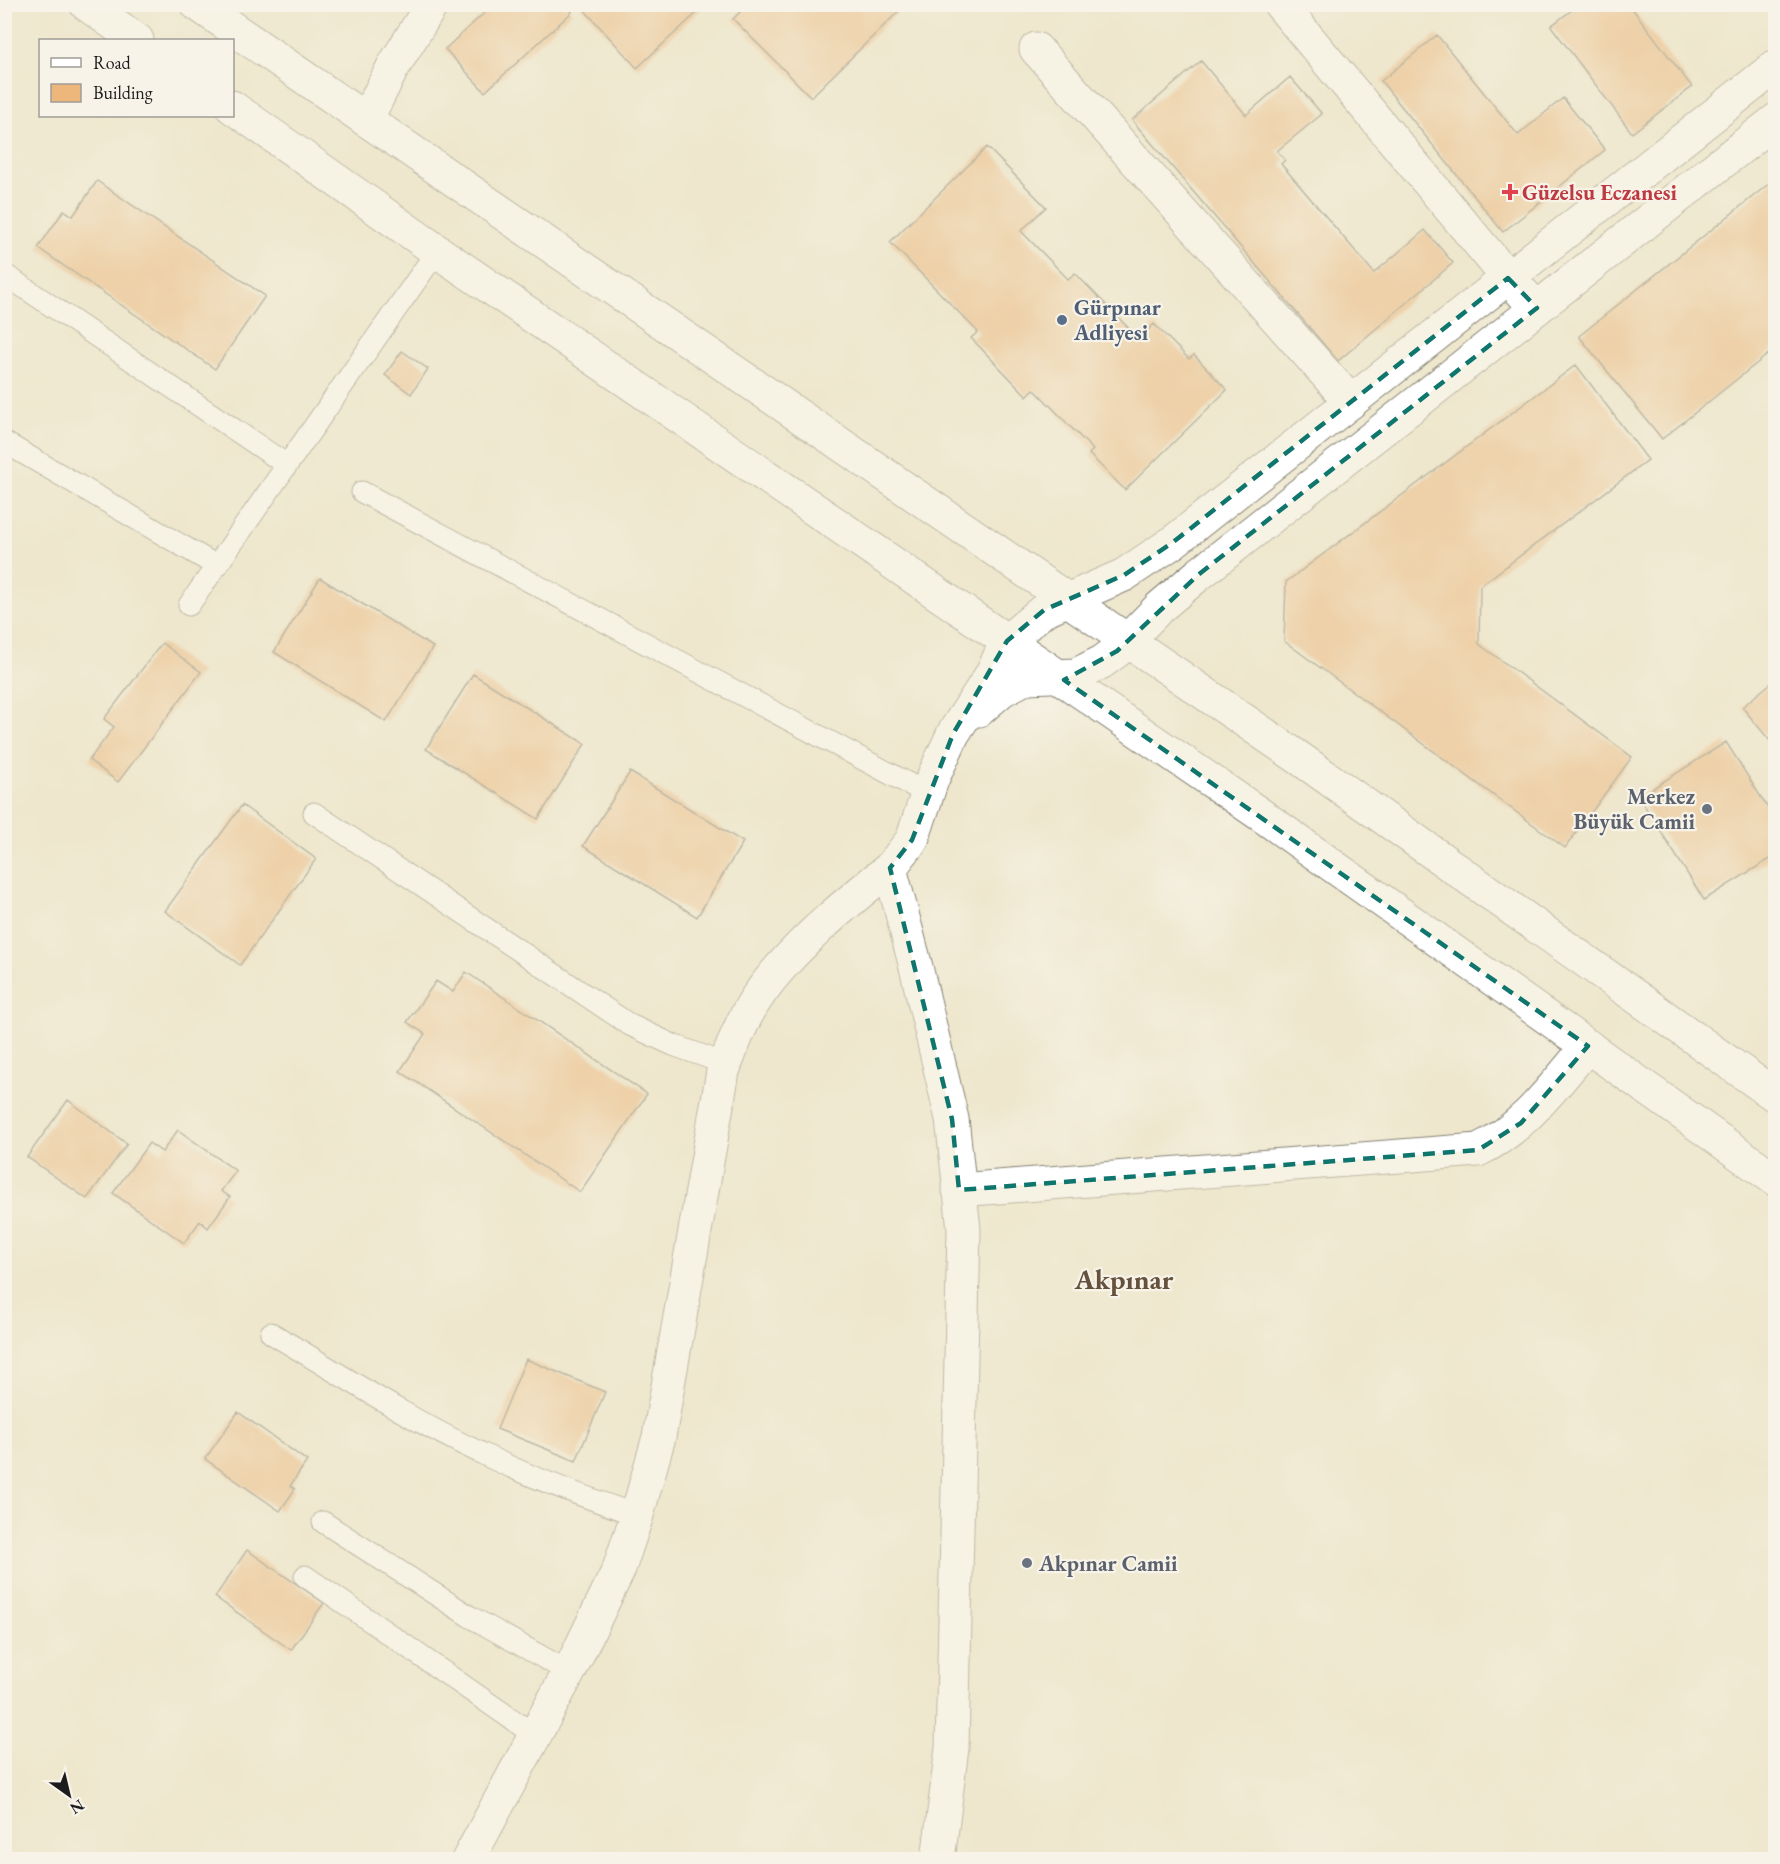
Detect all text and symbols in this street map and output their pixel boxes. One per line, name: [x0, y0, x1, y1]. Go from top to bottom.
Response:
legend: [39, 39, 234, 117]
text: Road: [93, 51, 132, 74]
text: Building: [93, 81, 153, 104]
place label: Güzelsu Eczanesi: [1522, 178, 1678, 207]
marker: Güzelsu Eczanesi: [1503, 185, 1517, 199]
place label: Gürpınar Adliyesi: [1073, 293, 1162, 347]
marker: Gürpınar Adliyesi: [1055, 313, 1069, 327]
place label: Merkez Büyük Camii: [1573, 782, 1696, 836]
marker: Merkez Büyük Camii: [1700, 802, 1714, 816]
district label: Akpınar: [1074, 1261, 1174, 1297]
place label: Akpınar Camii: [1038, 1549, 1178, 1578]
marker: Akpınar Camii: [1020, 1556, 1034, 1570]
north arrow: [39, 1765, 99, 1825]
text: N: [66, 1795, 88, 1819]

